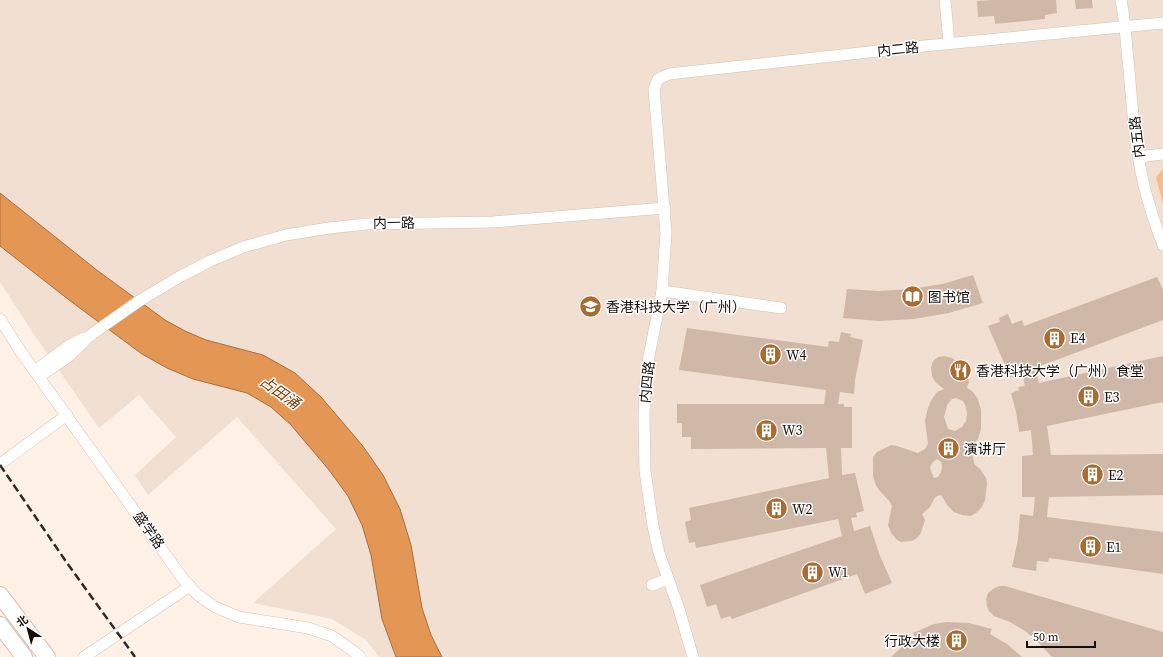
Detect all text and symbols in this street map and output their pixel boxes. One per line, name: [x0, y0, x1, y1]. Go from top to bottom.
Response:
street label: 内二路: [876, 37, 920, 61]
street label: 内五路: [1125, 115, 1149, 159]
street label: 内一路: [373, 213, 415, 233]
library icon: 图书馆: [900, 284, 926, 310]
place label: 图书馆: [928, 287, 970, 307]
school or university icon: 香港科技大学（广州）: [577, 294, 603, 320]
place label: 香港科技大学（广州）: [606, 297, 746, 317]
building icon: E4: [1042, 325, 1068, 351]
place label: E4: [1070, 328, 1085, 348]
building icon: W4: [758, 342, 784, 368]
place label: W4: [786, 345, 806, 365]
restaurant icon: 香港科技大学（广州）食堂: [948, 358, 974, 384]
street label: 内四路: [635, 360, 659, 404]
place label: 香港科技大学（广州）食堂: [976, 361, 1144, 381]
water label: 占田涌: [256, 370, 306, 415]
building icon: E3: [1075, 384, 1101, 410]
place label: E3: [1104, 387, 1119, 407]
building icon: W3: [754, 417, 780, 443]
place label: W3: [782, 420, 802, 440]
building icon: 演讲厅: [935, 436, 961, 462]
place label: 演讲厅: [964, 439, 1006, 459]
building icon: E2: [1079, 462, 1105, 488]
place label: E2: [1108, 465, 1123, 485]
building icon: W2: [763, 496, 789, 522]
place label: W2: [792, 499, 812, 519]
street label: 盛学路: [129, 507, 169, 553]
building icon: E1: [1077, 534, 1103, 560]
place label: E1: [1106, 537, 1121, 557]
building icon: W1: [799, 559, 825, 585]
place label: W1: [828, 562, 848, 582]
north arrow: [8, 609, 48, 649]
text: 北: [14, 612, 31, 631]
scale bar: [1027, 623, 1095, 649]
building icon: 行政大楼: [943, 628, 969, 654]
text: 50 m: [1033, 629, 1059, 645]
place label: 行政大楼: [884, 631, 940, 651]

